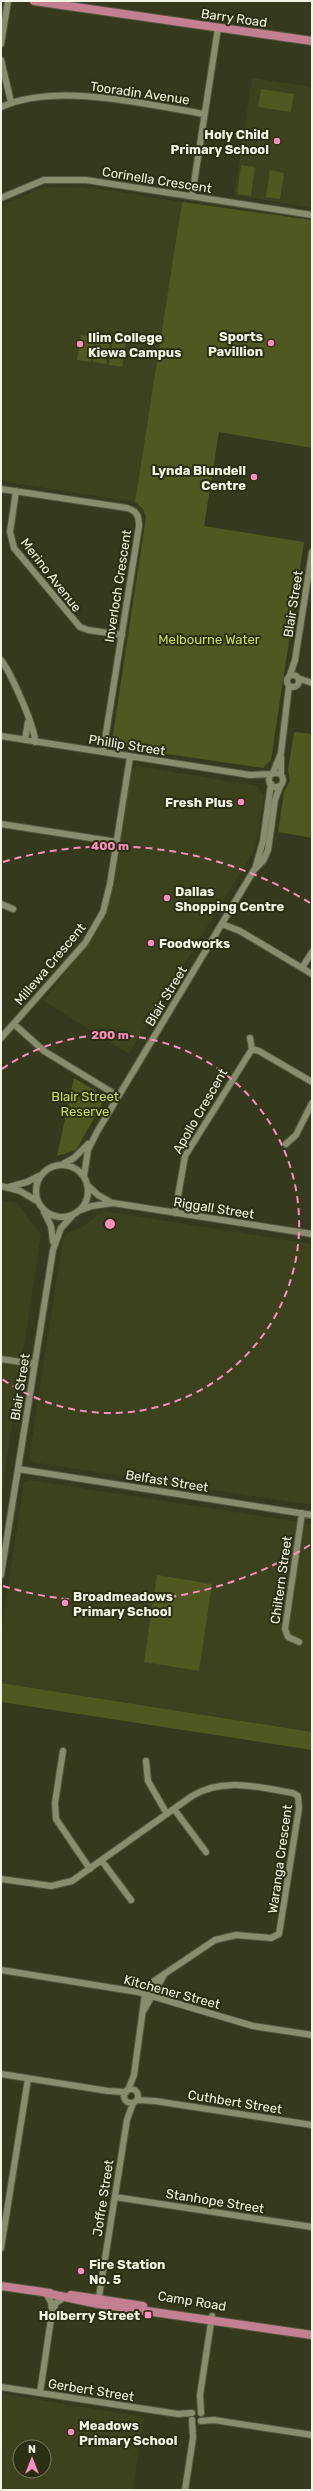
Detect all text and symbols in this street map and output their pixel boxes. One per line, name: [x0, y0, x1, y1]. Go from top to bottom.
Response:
street label: Barry Road: [200, 6, 268, 30]
street label: Tooradin Avenue: [89, 79, 191, 107]
place label: Holy Child Primary School: [171, 127, 269, 157]
marker: Holy Child Primary School: [272, 136, 282, 146]
street label: Corinella Crescent: [101, 164, 213, 196]
place label: Sports Pavillion: [208, 329, 263, 359]
place label: Ilim College Kiewa Campus: [88, 330, 181, 360]
marker: Sports Pavillion: [266, 338, 276, 348]
marker: Ilim College Kiewa Campus: [75, 339, 85, 349]
place label: Lynda Blundell Centre: [152, 463, 246, 493]
marker: Lynda Blundell Centre: [249, 472, 259, 482]
street label: Inverloch Crescent: [102, 529, 134, 643]
street label: Merino Avenue: [18, 535, 84, 615]
street label: Blair Street: [280, 569, 306, 639]
park label: Melbourne Water: [158, 632, 260, 647]
street label: Phillip Street: [88, 732, 166, 758]
place label: Fresh Plus: [165, 795, 233, 810]
marker: Fresh Plus: [236, 797, 246, 807]
text: 400 m: [91, 839, 129, 853]
place label: Dallas Shopping Centre: [175, 884, 285, 914]
marker: Dallas Shopping Centre: [162, 893, 172, 903]
street label: Millewa Crescent: [11, 920, 89, 1008]
place label: Foodworks: [159, 936, 230, 951]
marker: Foodworks: [146, 938, 156, 948]
street label: Blair Street: [142, 963, 190, 1029]
text: 200 m: [91, 1028, 129, 1042]
street label: Apollo Crescent: [170, 1066, 230, 1156]
park label: Blair Street Reserve: [51, 1089, 119, 1119]
street label: Riggall Street: [172, 1194, 255, 1223]
centre of rings: [103, 1217, 117, 1231]
street label: Blair Street: [7, 1352, 33, 1422]
street label: Belfast Street: [124, 1467, 210, 1495]
street label: Chiltern Street: [267, 1535, 295, 1625]
place label: Broadmeadows Primary School: [73, 1589, 173, 1619]
marker: Broadmeadows Primary School: [60, 1598, 70, 1608]
street label: Waranga Crescent: [265, 1803, 296, 1915]
street label: Kitchener Street: [122, 1972, 222, 2012]
street label: Cuthbert Street: [187, 2087, 283, 2117]
street label: Joffre Street: [90, 2159, 116, 2237]
street label: Stanhope Street: [165, 2186, 265, 2216]
place label: Fire Station No. 5: [89, 2257, 165, 2287]
marker: Fire Station No. 5: [76, 2266, 86, 2276]
street label: Camp Road: [157, 2288, 227, 2314]
place label: Holberry Street: [39, 2308, 140, 2323]
marker: Holberry Street: [143, 2310, 153, 2320]
street label: Gerbert Street: [47, 2376, 135, 2404]
place label: Meadows Primary School: [79, 2418, 177, 2448]
marker: Meadows Primary School: [66, 2427, 76, 2437]
north arrow: [12, 2439, 52, 2479]
text: N: [28, 2443, 36, 2456]

